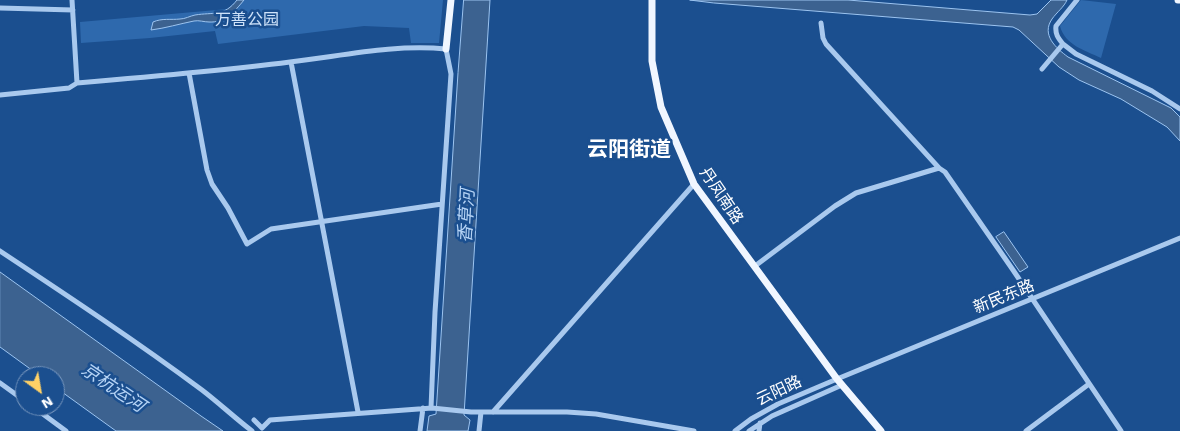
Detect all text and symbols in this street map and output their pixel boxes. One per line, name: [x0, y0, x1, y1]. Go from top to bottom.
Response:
park label: 万善公园: [215, 10, 279, 30]
district label: 云阳街道: [587, 137, 671, 163]
street label: 丹凤南路: [695, 164, 747, 228]
water label: 香草河: [455, 188, 479, 244]
street label: 新民东路: [971, 276, 1037, 318]
water label: 京杭运河: [77, 359, 149, 417]
north arrow: [15, 366, 65, 416]
street label: 云阳路: [753, 372, 805, 410]
text: N: [39, 393, 56, 412]

